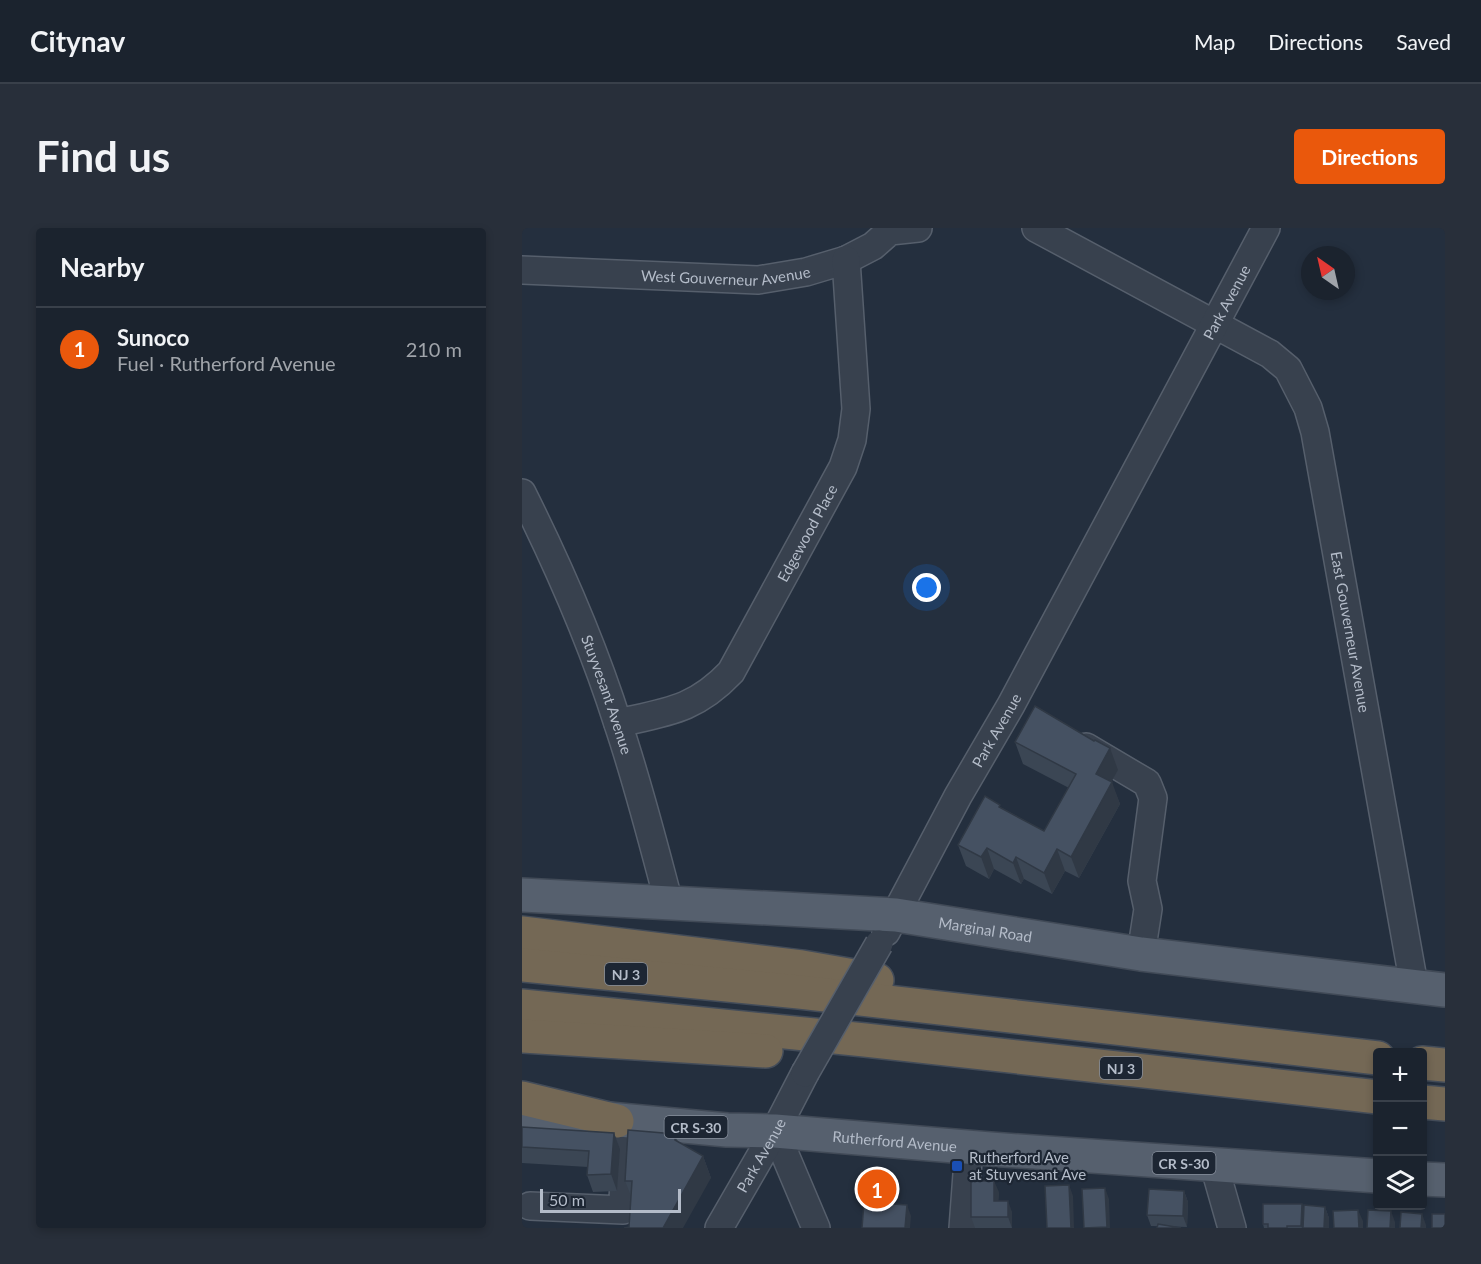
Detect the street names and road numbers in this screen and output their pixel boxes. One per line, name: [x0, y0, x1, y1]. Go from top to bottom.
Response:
street label: West Gouverneur Avenue: [641, 262, 813, 289]
street label: Park Avenue: [1199, 262, 1254, 343]
street label: Edgewood Place: [773, 481, 841, 585]
street label: East Gouverneur Avenue: [1328, 550, 1374, 714]
street label: Stuyvesant Avenue: [578, 632, 636, 757]
street label: Park Avenue: [968, 690, 1025, 770]
street label: Marginal Road: [937, 913, 1033, 946]
road number: NJ 3: [605, 963, 647, 985]
road number: NJ 3: [1100, 1057, 1142, 1079]
street label: Park Avenue: [733, 1115, 789, 1195]
road number: CR S-30: [664, 1116, 728, 1138]
street label: Rutherford Avenue: [832, 1127, 958, 1155]
road number: CR S-30: [1152, 1152, 1216, 1174]

